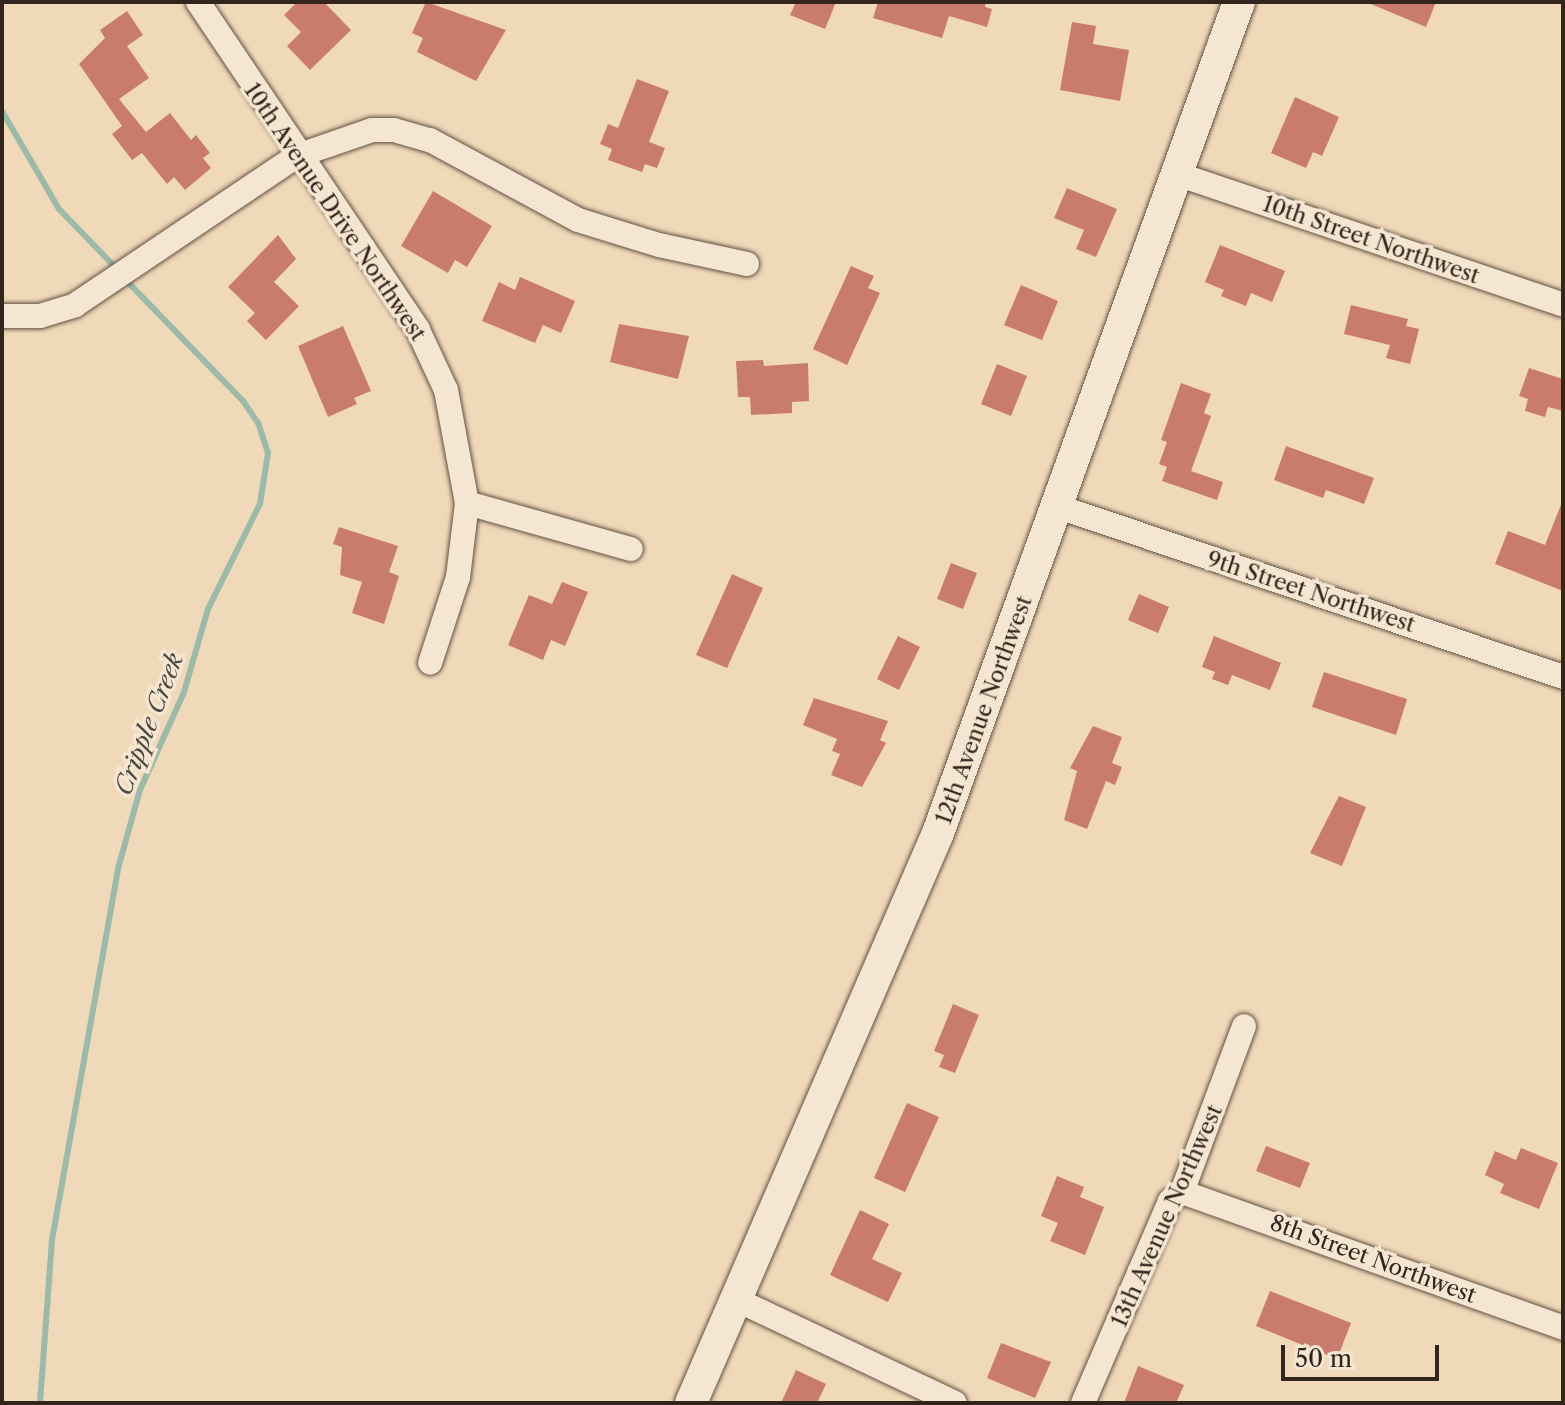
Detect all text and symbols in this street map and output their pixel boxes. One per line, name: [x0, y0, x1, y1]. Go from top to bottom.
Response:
street label: 10th Avenue Drive Northwest: [238, 78, 432, 346]
street label: 10th Street Northwest: [1259, 191, 1483, 289]
street label: 9th Street Northwest: [1204, 546, 1418, 638]
street label: 12th Avenue Northwest: [930, 592, 1038, 828]
water label: Cripple Creek: [109, 649, 189, 799]
street label: 13th Avenue Northwest: [1106, 1100, 1228, 1332]
street label: 8th Street Northwest: [1266, 1209, 1480, 1309]
scale bar: [1285, 1329, 1443, 1379]
text: 50 m: [1295, 1344, 1352, 1373]

